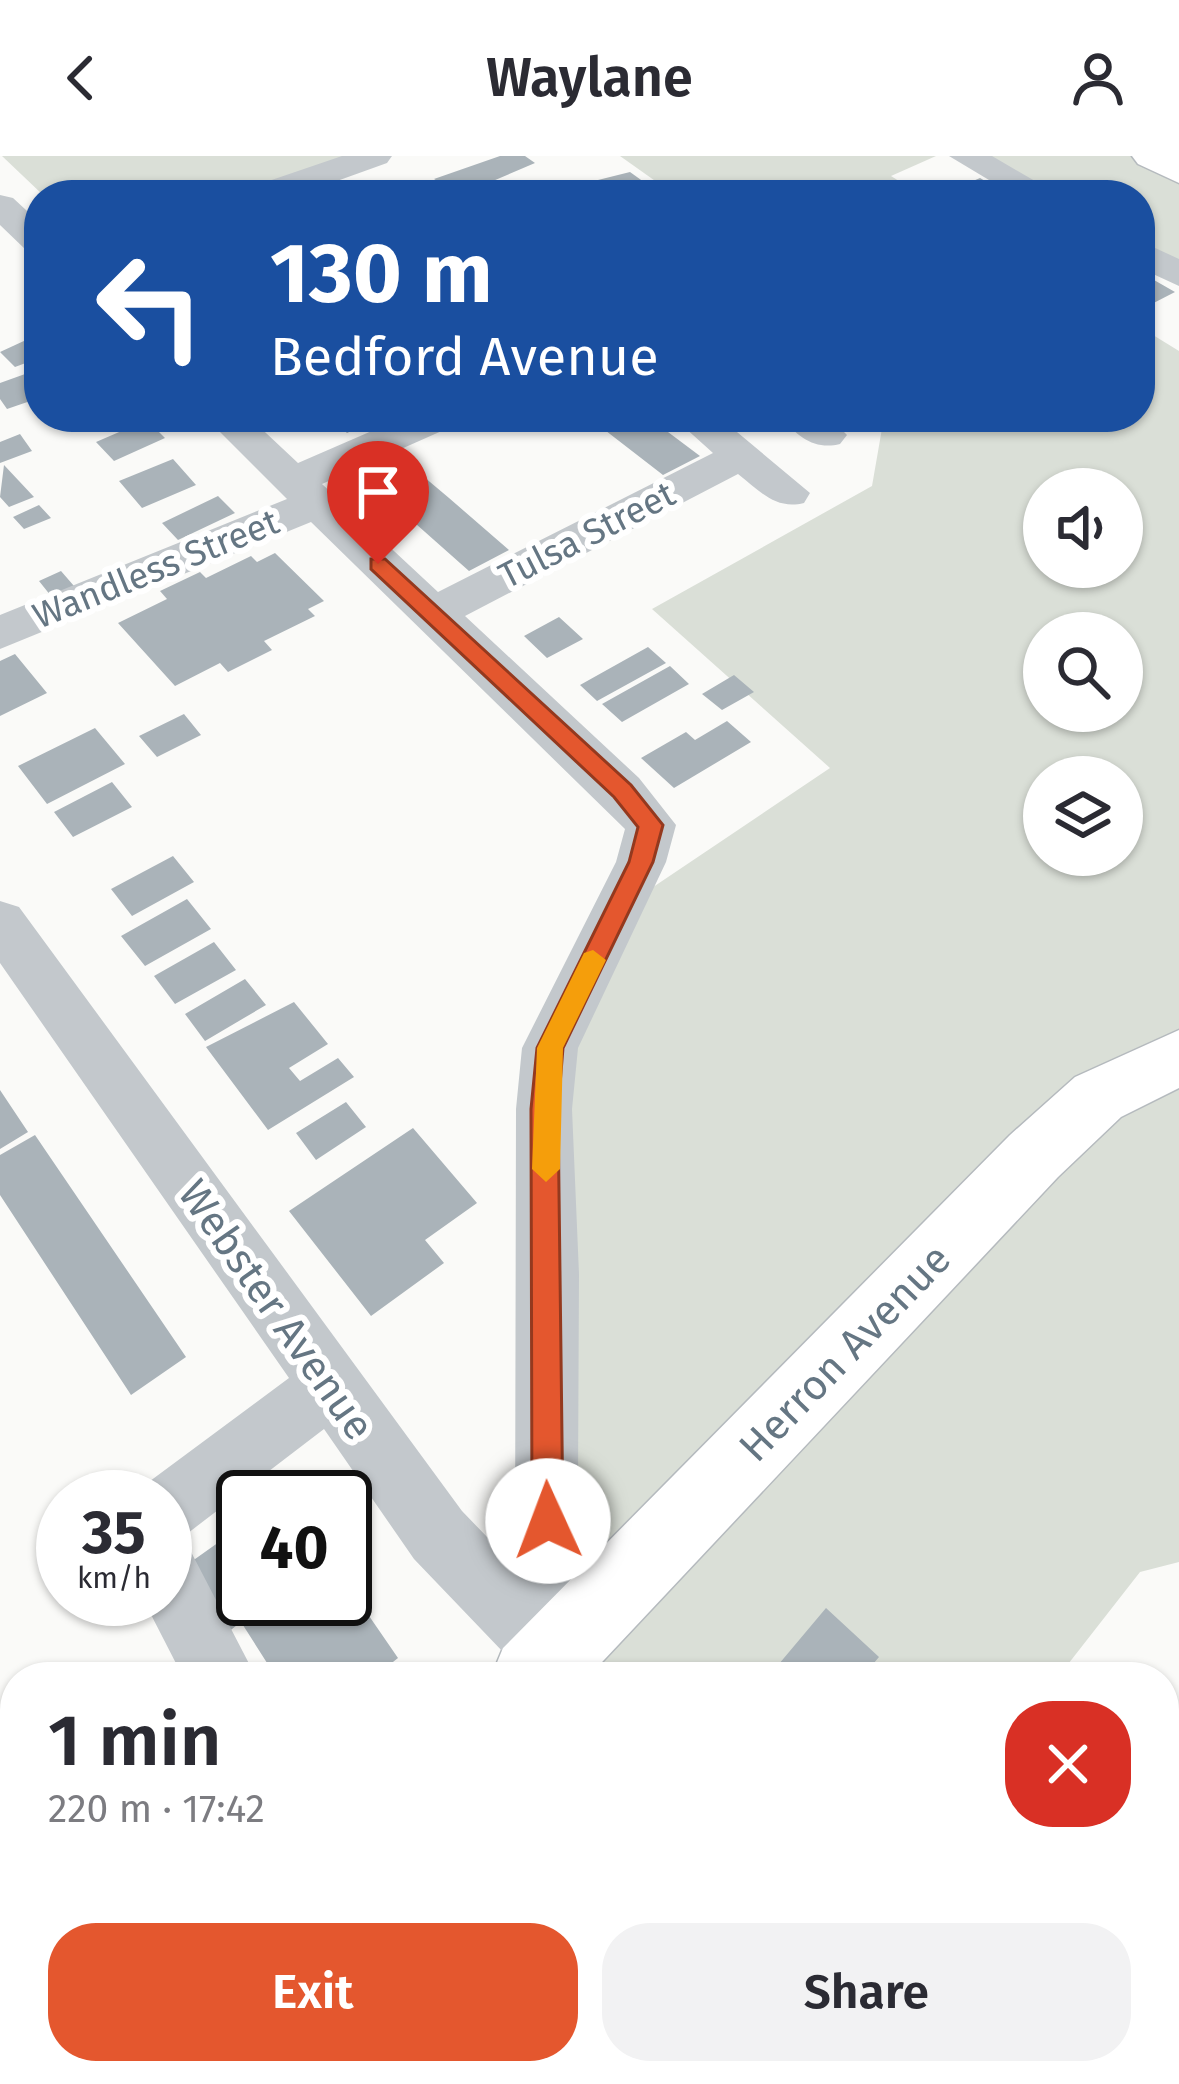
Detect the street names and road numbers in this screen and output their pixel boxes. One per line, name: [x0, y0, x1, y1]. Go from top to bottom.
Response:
street label: Tulsa Street: [492, 472, 682, 598]
street label: Wandless Street: [27, 500, 285, 638]
street label: Webster Avenue: [168, 1170, 384, 1450]
street label: Herron Avenue: [729, 1234, 961, 1472]

